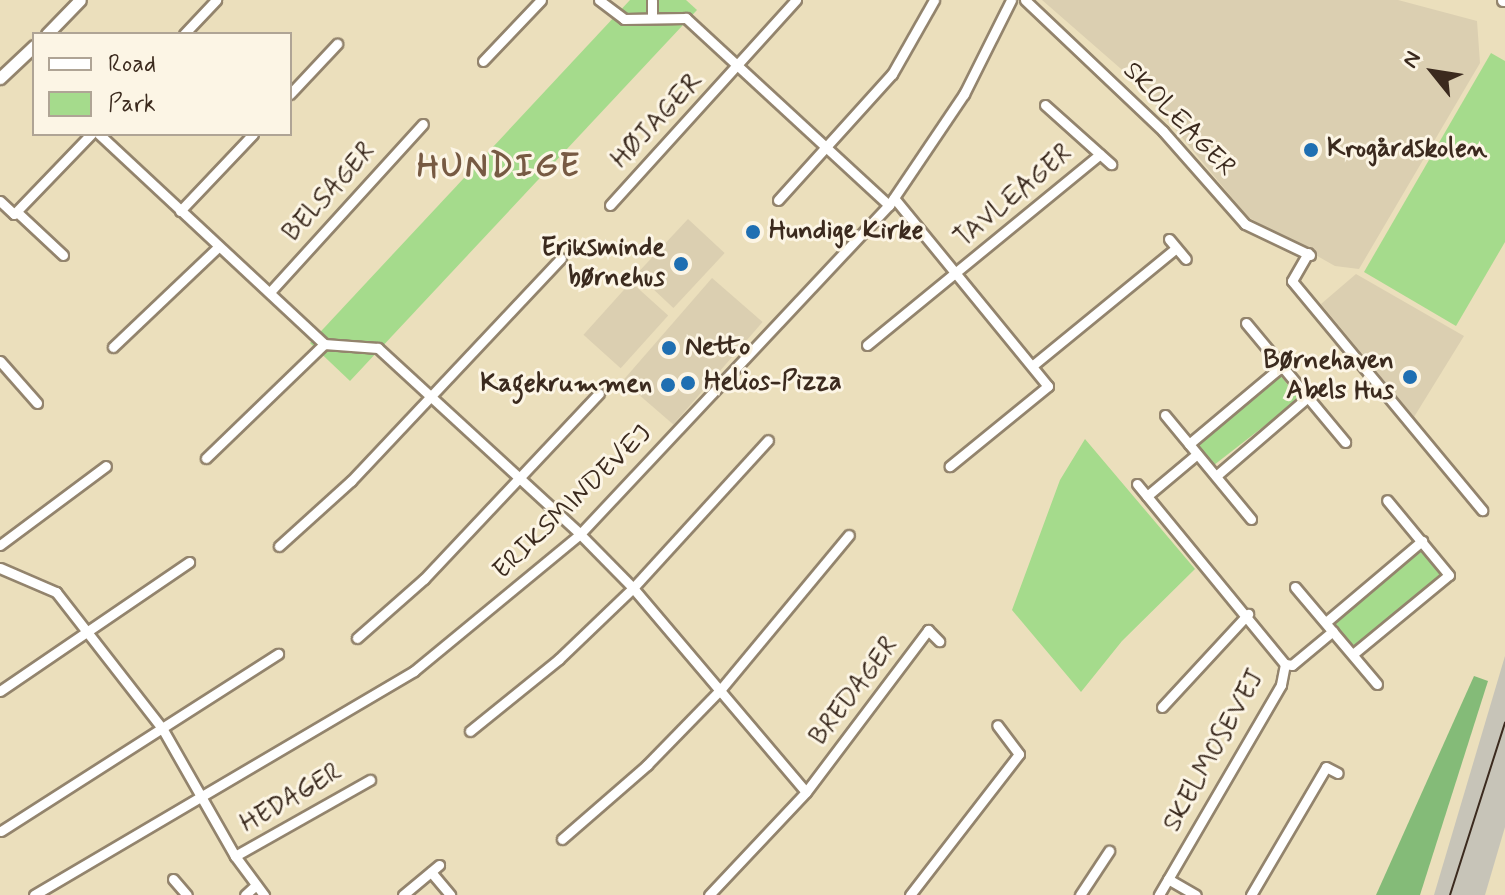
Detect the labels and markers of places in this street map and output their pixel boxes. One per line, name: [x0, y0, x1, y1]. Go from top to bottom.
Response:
place label: Krogårdskolen: [1327, 134, 1487, 166]
marker: Krogårdskolen: [1302, 141, 1320, 159]
place label: Hundige Kirke: [769, 216, 923, 248]
marker: Hundige Kirke: [744, 223, 762, 241]
place label: Eriksminde børnehus: [541, 233, 665, 294]
marker: Eriksminde børnehus: [672, 255, 690, 273]
place label: Netto: [685, 332, 750, 364]
marker: Netto: [660, 339, 678, 357]
place label: Børnehaven Abels Hus: [1263, 346, 1394, 408]
place label: Helios-Pizza: [704, 367, 842, 399]
marker: Børnehaven Abels Hus: [1401, 368, 1419, 386]
place label: Kagekrummen: [480, 369, 652, 401]
marker: Helios-Pizza: [679, 374, 697, 392]
marker: Kagekrummen: [659, 376, 677, 394]

